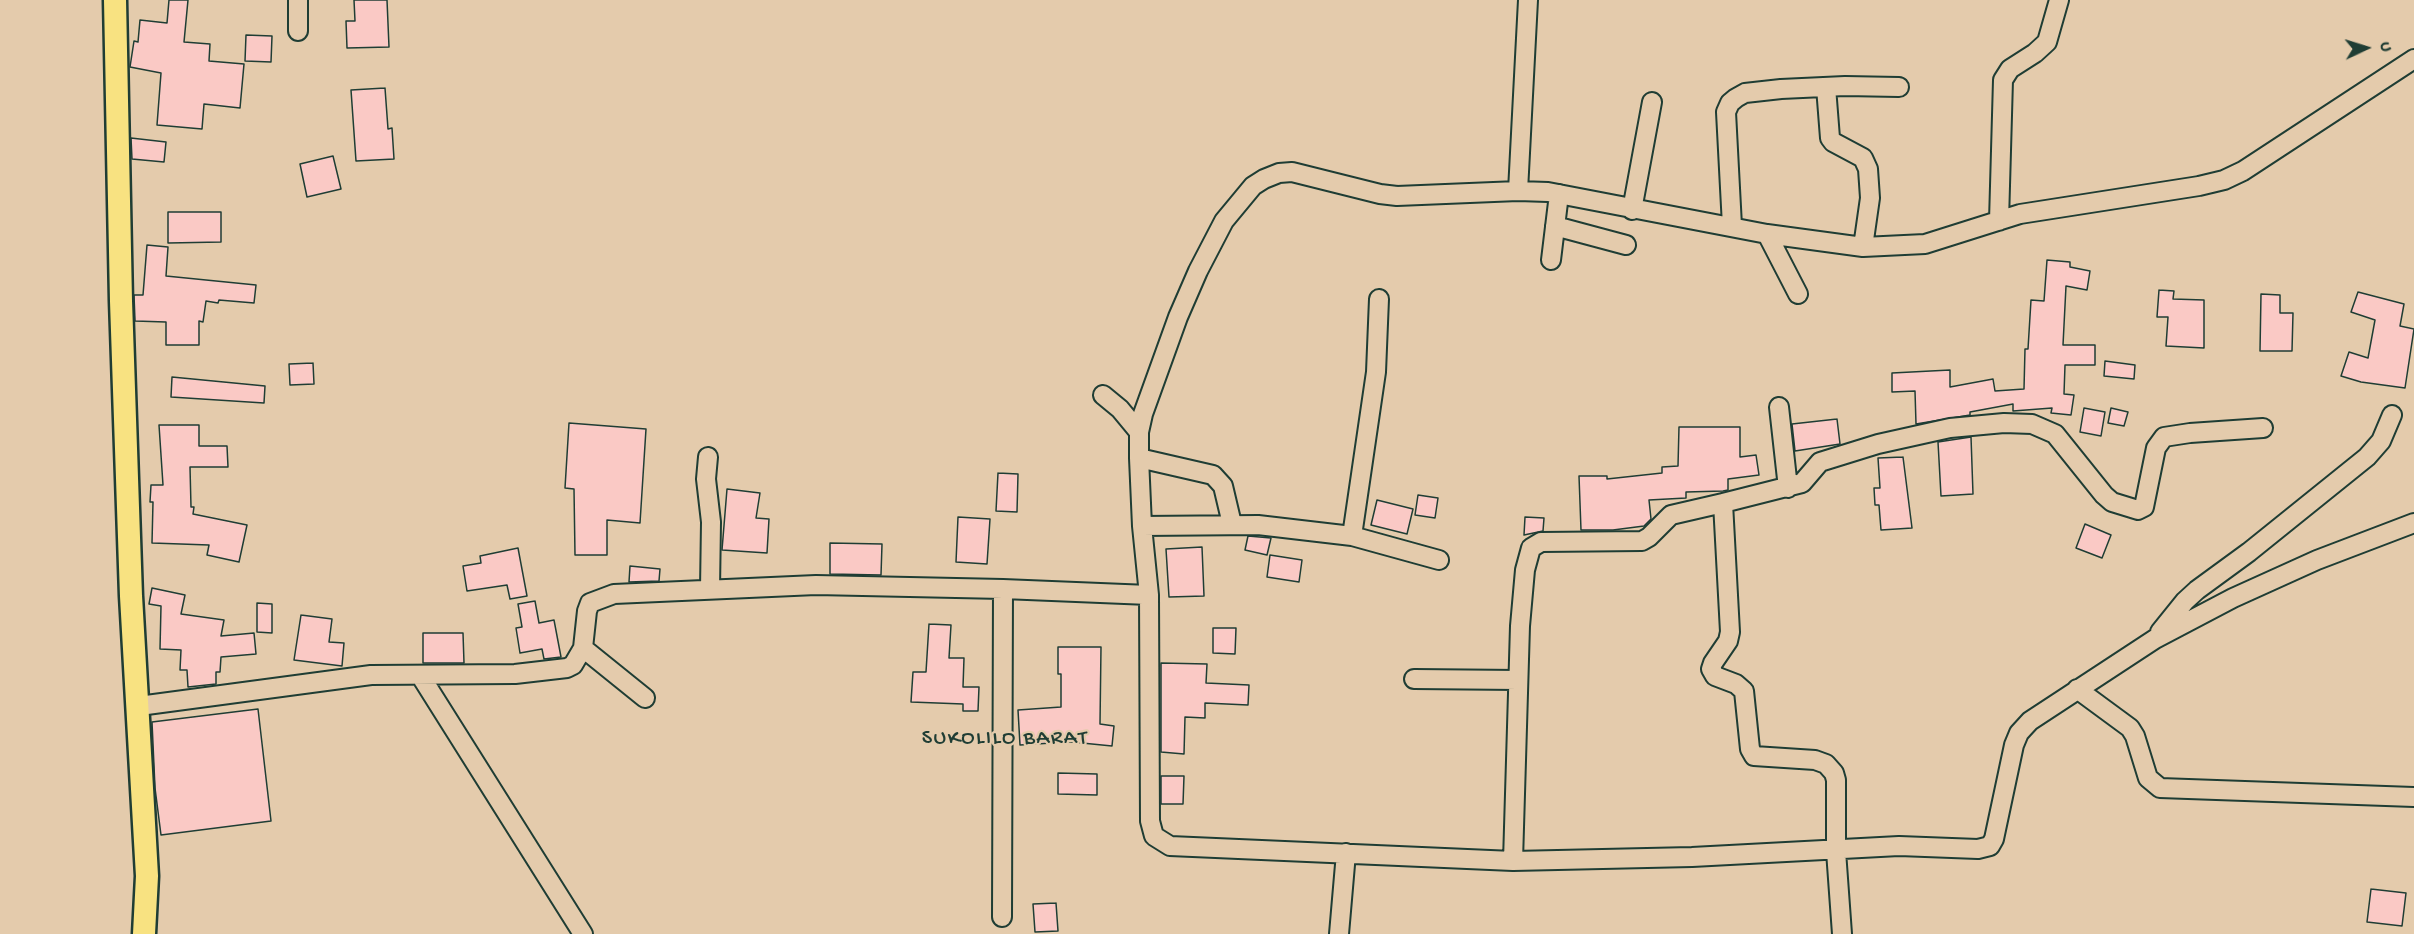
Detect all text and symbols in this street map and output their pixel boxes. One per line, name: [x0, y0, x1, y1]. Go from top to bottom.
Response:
north arrow: [2336, 18, 2396, 78]
text: U: [2375, 41, 2394, 52]
district label: SUKOLILO BARAT: [922, 727, 1088, 753]

